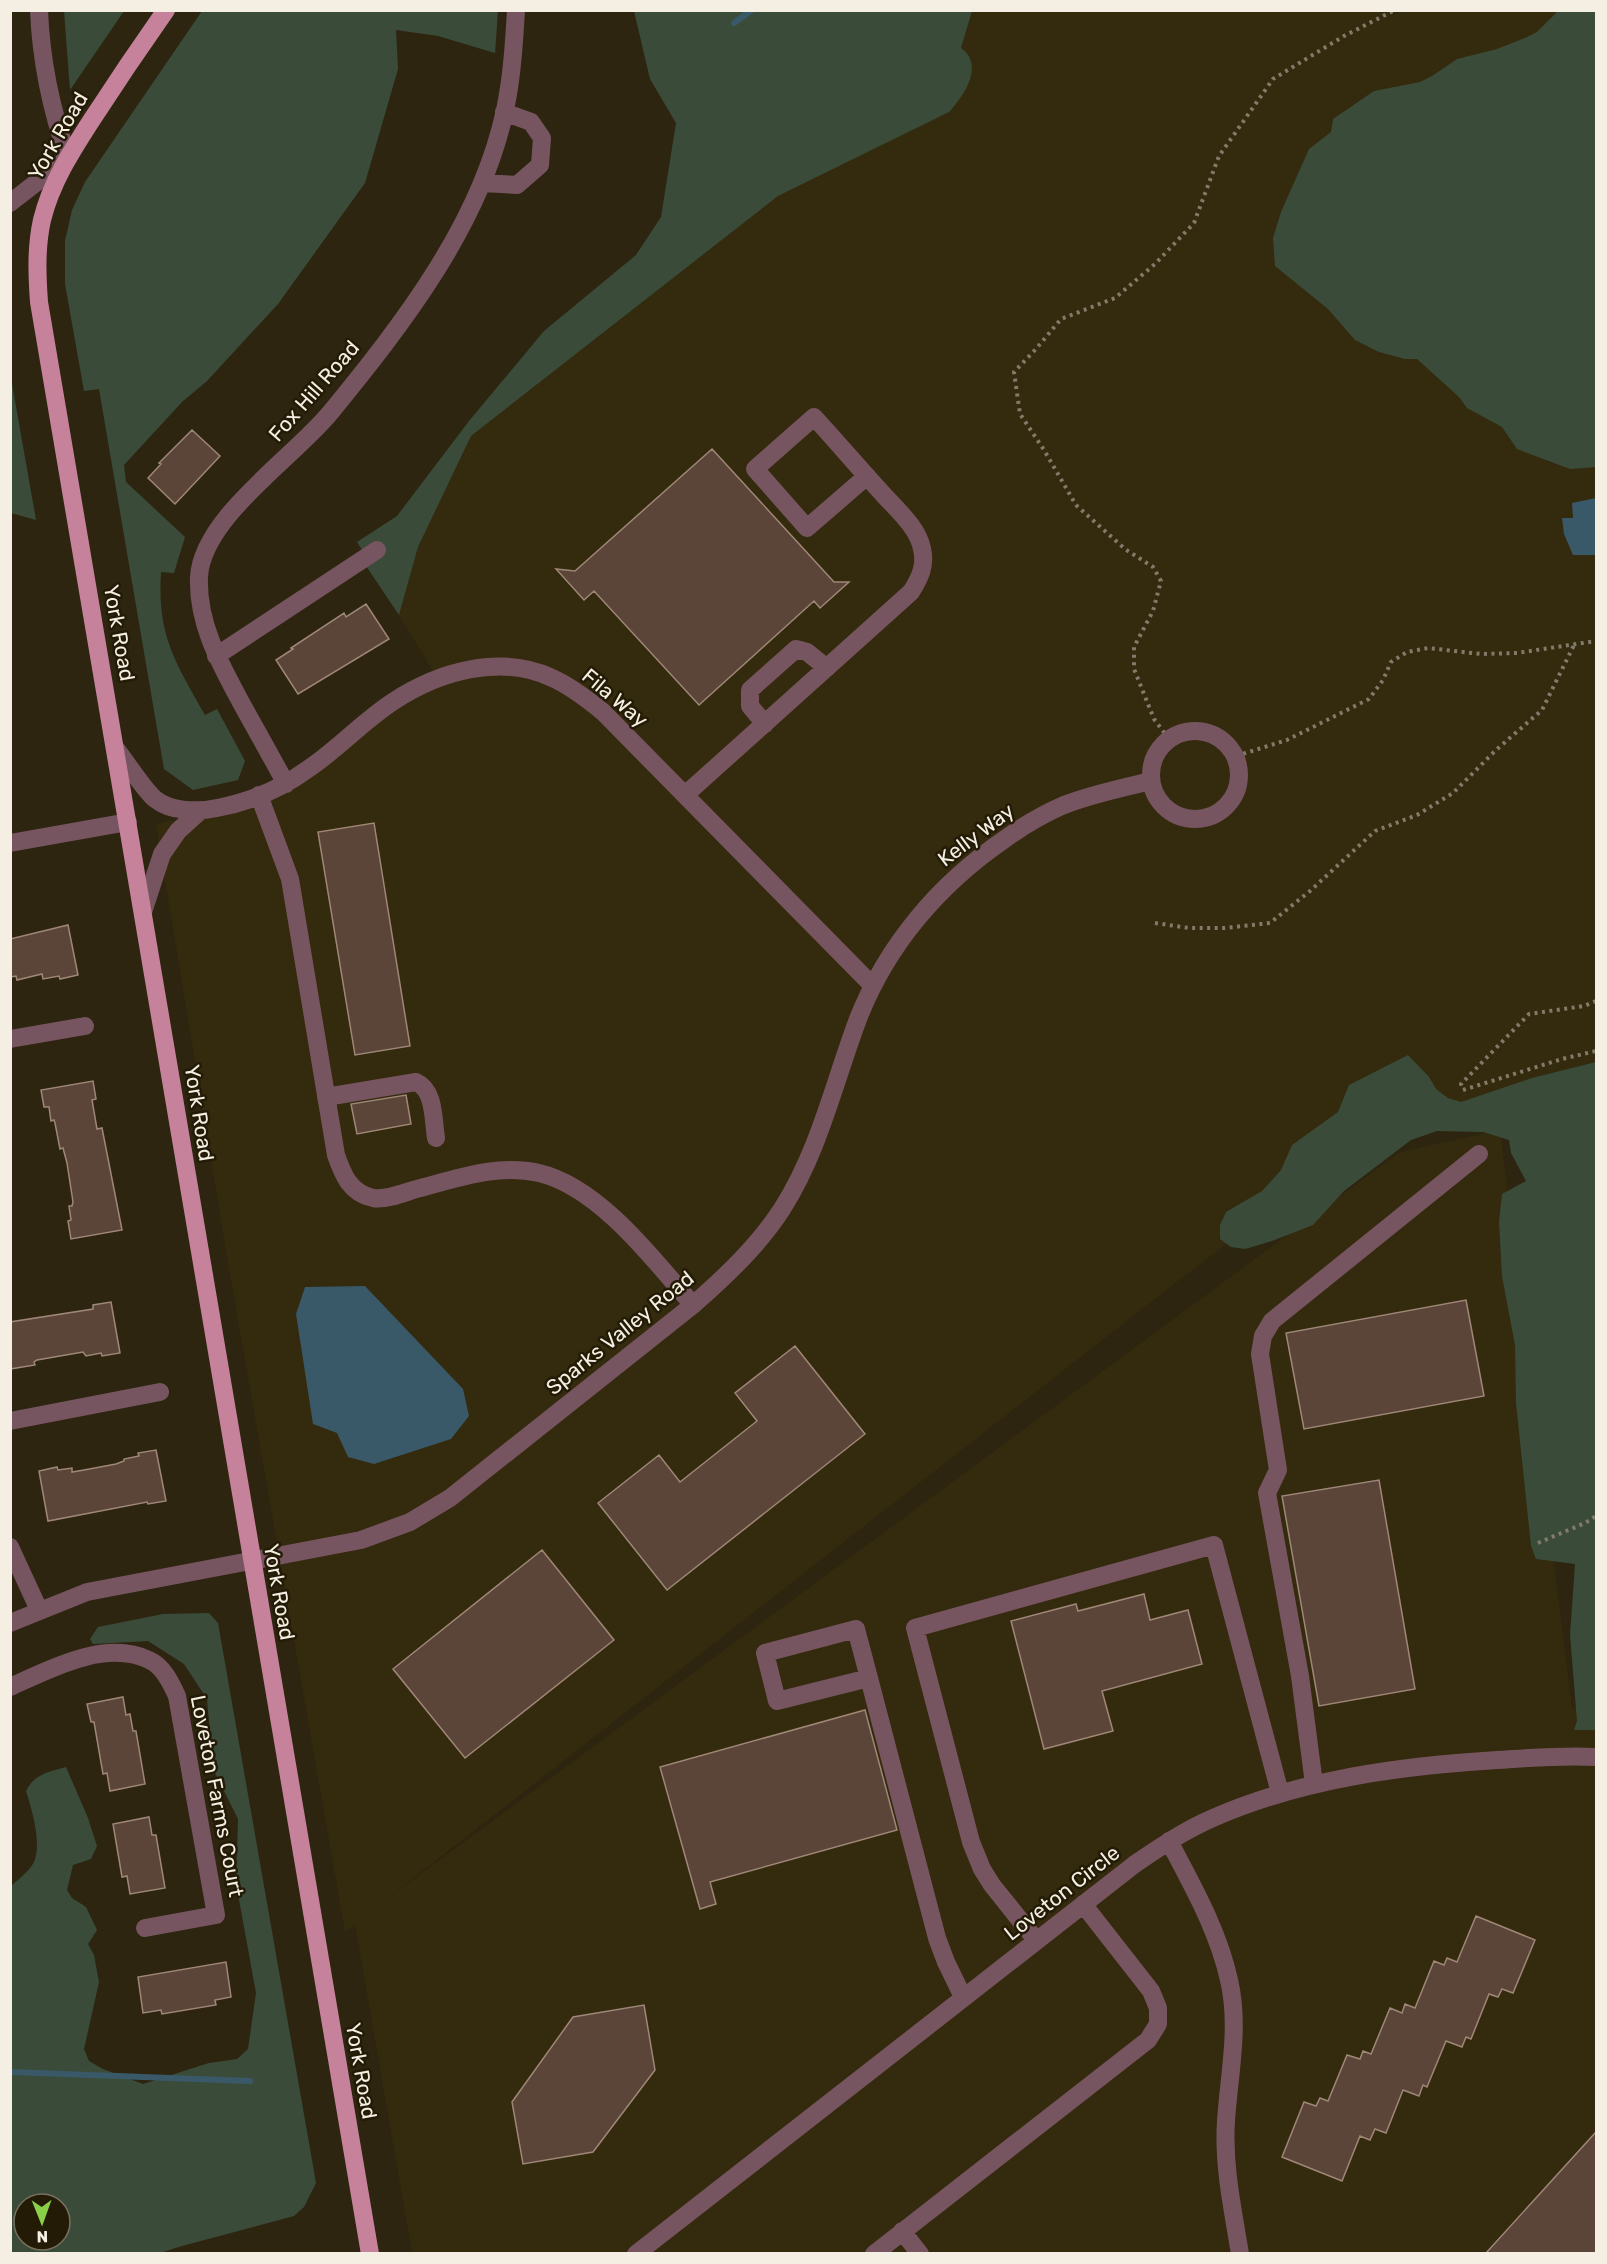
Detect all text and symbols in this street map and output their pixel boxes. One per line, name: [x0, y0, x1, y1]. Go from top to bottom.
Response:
street label: York Road: [22, 87, 93, 184]
street label: Fox Hill Road: [263, 335, 364, 446]
street label: York Road: [99, 583, 140, 683]
street label: Fila Way: [577, 663, 654, 733]
street label: Kelly Way: [933, 798, 1019, 871]
street label: York Road: [180, 1063, 219, 1163]
street label: Sparks Valley Road: [541, 1265, 699, 1400]
street label: York Road: [259, 1542, 300, 1642]
street label: Loveton Farms Court: [186, 1693, 249, 1899]
street label: Loveton Circle: [999, 1840, 1124, 1945]
street label: York Road: [341, 2021, 382, 2121]
north arrow: [12, 2192, 72, 2252]
text: N: [36, 2227, 48, 2246]

